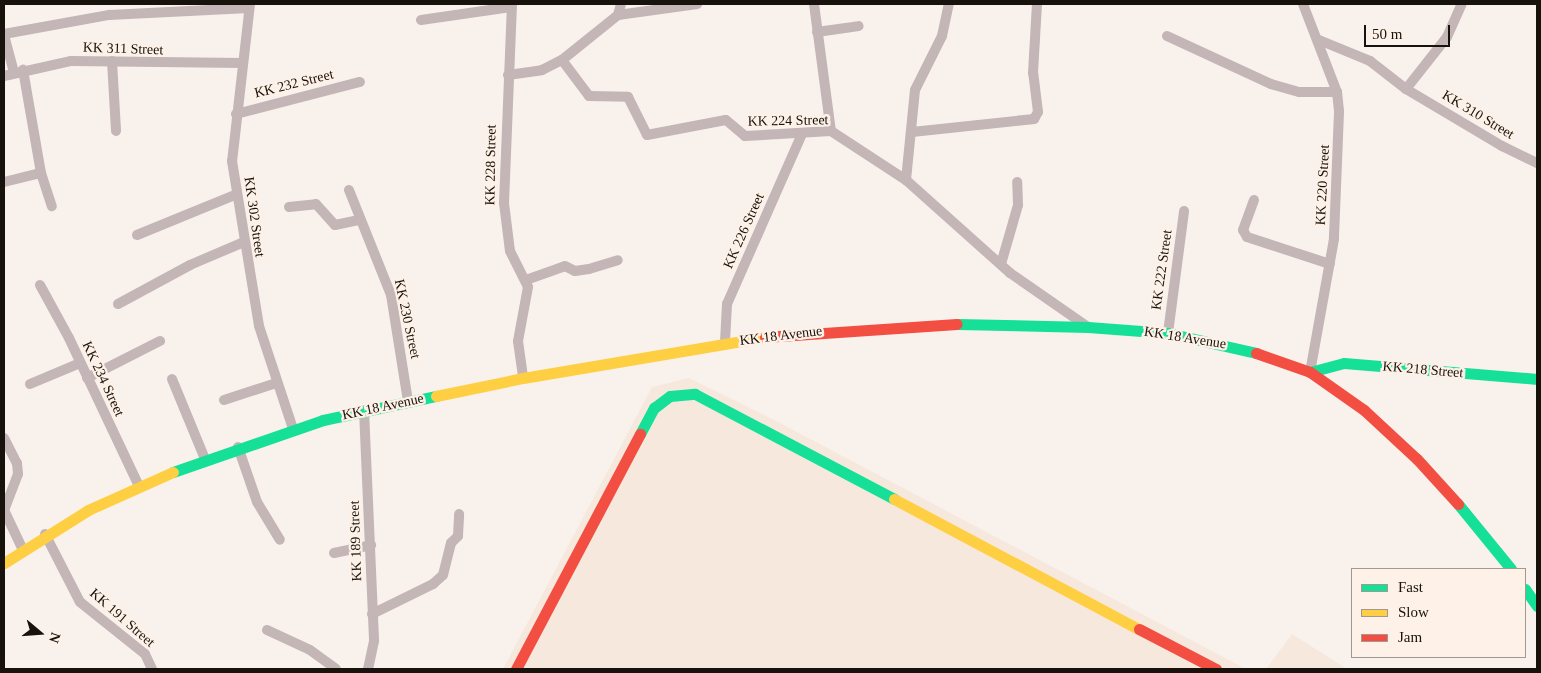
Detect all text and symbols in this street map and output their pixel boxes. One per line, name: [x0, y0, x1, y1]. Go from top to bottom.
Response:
scale bar: [1366, 15, 1452, 47]
text: 50 m: [1372, 26, 1402, 42]
street label: KK 311 Street: [83, 39, 163, 59]
street label: KK 232 Street: [253, 66, 335, 102]
street label: KK 310 Street: [1439, 87, 1517, 143]
street label: KK 224 Street: [747, 112, 829, 130]
street label: KK 228 Street: [482, 124, 500, 206]
street label: KK 220 Street: [1312, 144, 1334, 226]
street label: KK 302 Street: [240, 176, 268, 258]
street label: KK 226 Street: [720, 191, 768, 271]
street label: KK 222 Street: [1148, 229, 1176, 311]
street label: KK 230 Street: [390, 278, 424, 360]
street label: KK 18 Avenue: [738, 323, 824, 349]
street label: KK 18 Avenue: [1142, 323, 1228, 353]
street label: KK 234 Street: [78, 339, 128, 419]
street label: KK 218 Street: [1382, 358, 1464, 382]
street label: KK 18 Avenue: [340, 390, 426, 424]
street label: KK 189 Street: [346, 500, 366, 582]
legend: [1351, 568, 1526, 658]
text: Fast: [1398, 579, 1423, 595]
street label: KK 191 Street: [86, 585, 158, 651]
text: Slow: [1398, 604, 1429, 620]
north arrow: [15, 608, 65, 658]
text: Jam: [1398, 629, 1422, 645]
text: N: [46, 631, 63, 645]

